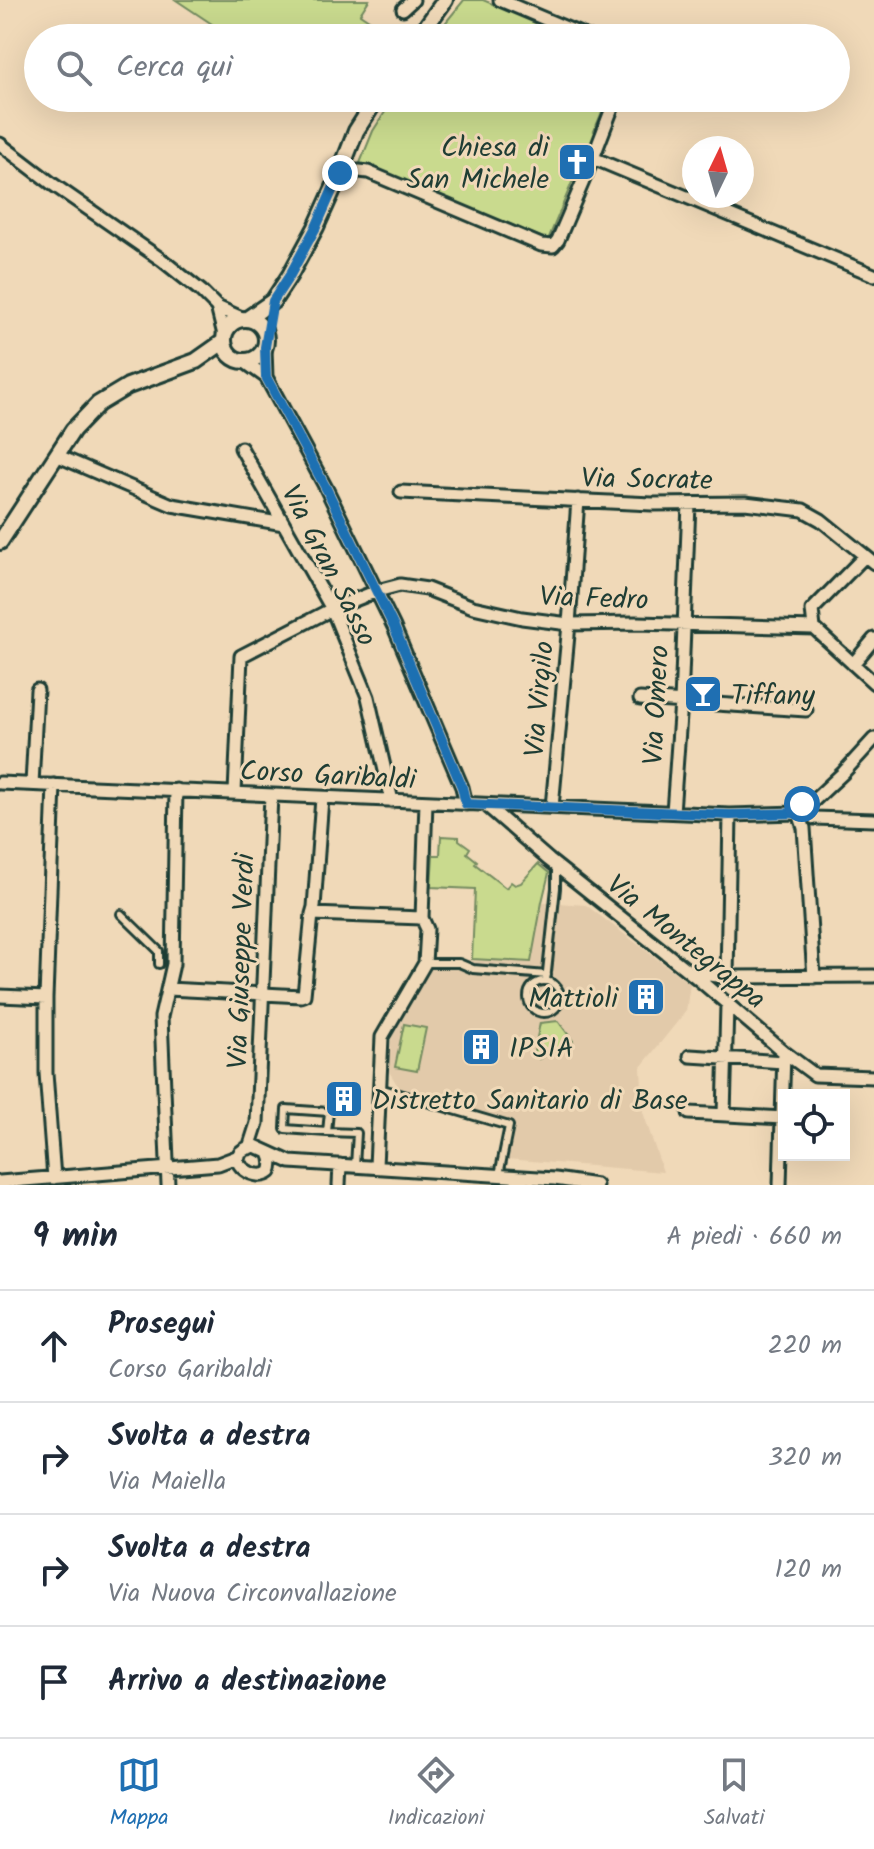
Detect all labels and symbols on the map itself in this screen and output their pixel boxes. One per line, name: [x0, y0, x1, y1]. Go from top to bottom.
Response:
place label: Chiesa di San Michele: [407, 126, 550, 203]
north arrow: [682, 136, 754, 208]
church icon: Chiesa di San Michele: [556, 141, 598, 183]
route end: [322, 155, 358, 191]
street label: Via Socrate: [581, 457, 714, 504]
street label: Via Gran Sasso: [268, 477, 388, 655]
street label: Via Fedro: [539, 575, 649, 624]
street label: Via Virgilo: [513, 639, 568, 759]
street label: Via Omero: [632, 644, 683, 766]
bar icon: Tiffany: [682, 673, 724, 715]
place label: Tiffany: [731, 674, 816, 719]
street label: Corso Garibaldi: [239, 749, 418, 804]
route start: [784, 786, 820, 822]
street label: Via Giuseppe Verdi: [216, 851, 269, 1070]
street label: Via Montegrappa: [596, 864, 775, 1022]
building icon: Mattioli: [625, 976, 667, 1018]
place label: Mattioli: [528, 977, 619, 1022]
building icon: IPSIA: [460, 1026, 502, 1068]
place label: IPSIA: [509, 1027, 573, 1072]
building icon: Distretto Sanitario di Base: [323, 1078, 365, 1120]
place label: Distretto Sanitario di Base: [372, 1079, 688, 1124]

